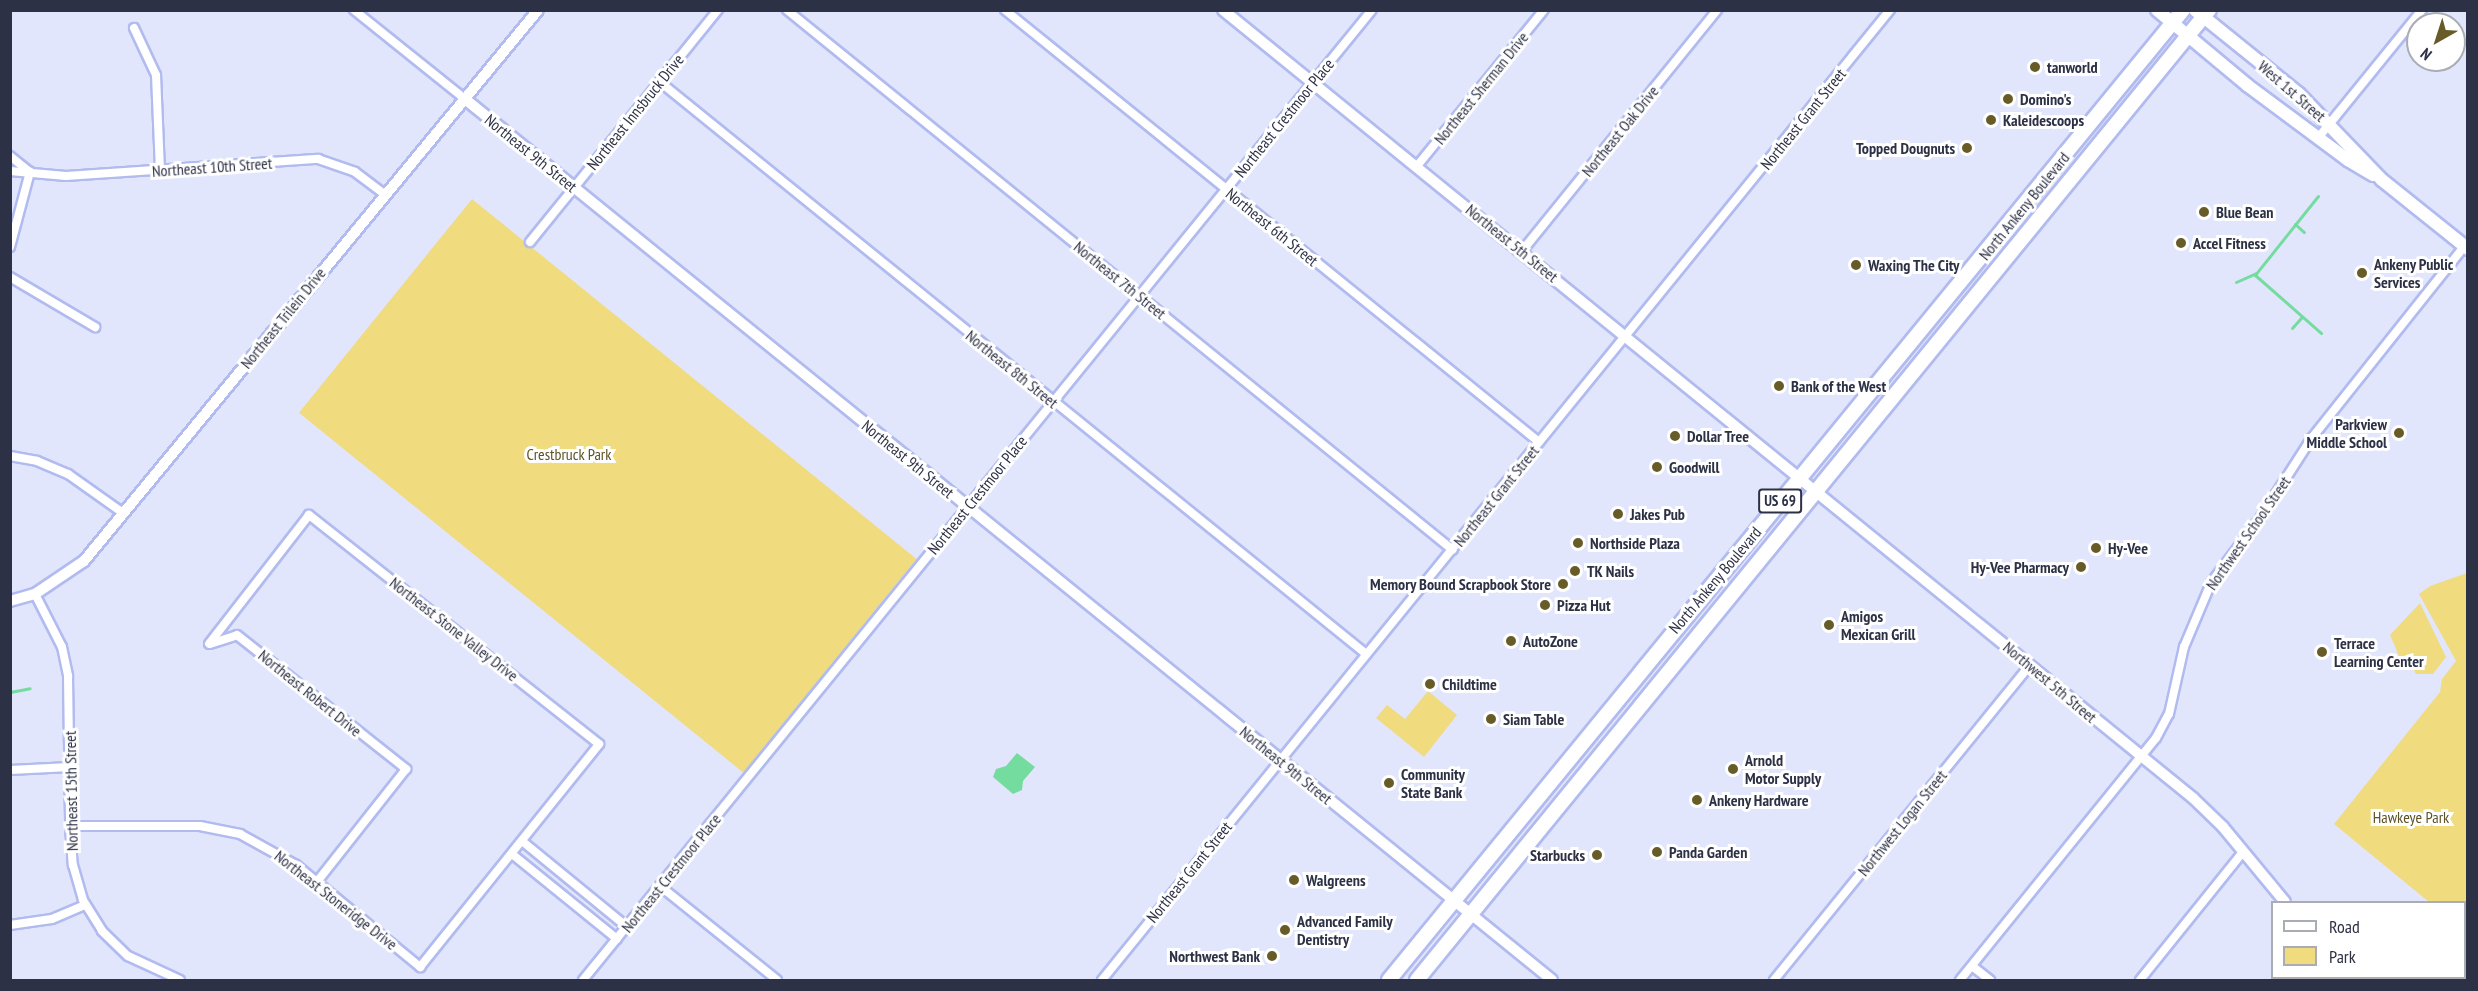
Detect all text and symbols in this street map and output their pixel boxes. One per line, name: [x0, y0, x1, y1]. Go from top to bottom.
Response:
north arrow: [2406, 12, 2466, 72]
street label: Northeast Sherman Drive: [1430, 28, 1532, 148]
text: N: [2416, 44, 2436, 65]
street label: Northeast Innsbruck Drive: [582, 50, 688, 174]
street label: Northeast Crestmoor Place: [1230, 55, 1338, 181]
street label: West 1st Street: [2254, 56, 2330, 126]
place label: tanworld: [2047, 57, 2098, 77]
marker: tanworld: [2028, 60, 2042, 74]
street label: Northeast Grant Street: [1756, 65, 1850, 173]
street label: Northeast Oak Drive: [1577, 82, 1663, 180]
place label: Domino's: [2020, 89, 2071, 109]
marker: Domino's: [2001, 92, 2015, 106]
street label: Northeast 9th Street: [481, 110, 581, 196]
place label: Kaleidescoops: [2003, 110, 2084, 130]
marker: Kaleidescoops: [1984, 113, 1998, 127]
place label: Topped Dougnuts: [1856, 138, 1955, 158]
marker: Topped Dougnuts: [1960, 141, 1974, 155]
street label: North Ankeny Boulevard: [1974, 148, 2074, 264]
street label: Northeast 10th Street: [151, 153, 273, 181]
street label: Northeast 6th Street: [1222, 184, 1322, 270]
street label: Northeast 5th Street: [1462, 200, 1562, 286]
place label: Blue Bean: [2216, 202, 2273, 222]
marker: Blue Bean: [2197, 205, 2211, 219]
place label: Accel Fitness: [2193, 233, 2266, 253]
marker: Accel Fitness: [2174, 236, 2188, 250]
street label: Northeast 7th Street: [1070, 237, 1170, 323]
place label: Ankeny Public Services: [2374, 254, 2454, 292]
place label: Waxing The City: [1868, 255, 1960, 275]
marker: Waxing The City: [1849, 258, 1863, 272]
street label: Northeast Trilein Drive: [236, 263, 330, 373]
marker: Ankeny Public Services: [2355, 266, 2369, 280]
street label: Northeast 8th Street: [962, 326, 1062, 412]
place label: Bank of the West: [1791, 376, 1887, 396]
marker: Bank of the West: [1772, 379, 1786, 393]
place label: Parkview Middle School: [2307, 414, 2387, 452]
street label: Northeast 9th Street: [858, 416, 958, 502]
place label: Dollar Tree: [1687, 426, 1750, 446]
marker: Parkview Middle School: [2392, 426, 2406, 440]
marker: Dollar Tree: [1668, 429, 1682, 443]
street label: Northeast Crestmoor Place: [923, 432, 1031, 558]
street label: Northeast Grant Street: [1449, 442, 1543, 550]
park label: Crestbruck Park: [526, 444, 612, 464]
place label: Goodwill: [1669, 457, 1719, 477]
marker: Goodwill: [1650, 460, 1664, 474]
street label: Northwest School Street: [2202, 472, 2294, 594]
road number: US 69: [1758, 489, 1802, 513]
place label: Jakes Pub: [1630, 504, 1685, 524]
marker: Jakes Pub: [1611, 507, 1625, 521]
street label: North Ankeny Boulevard: [1665, 522, 1765, 638]
place label: Northside Plaza: [1590, 533, 1680, 553]
marker: Northside Plaza: [1571, 536, 1585, 550]
place label: Hy-Vee: [2108, 538, 2148, 558]
marker: Hy-Vee: [2089, 541, 2103, 555]
place label: Hy-Vee Pharmacy: [1971, 557, 2069, 577]
marker: Hy-Vee Pharmacy: [2074, 560, 2088, 574]
place label: TK Nails: [1587, 561, 1635, 581]
marker: TK Nails: [1568, 564, 1582, 578]
street label: Northeast Stone Valley Drive: [386, 573, 522, 685]
place label: Memory Bound Scrapbook Store: [1369, 574, 1551, 594]
marker: Memory Bound Scrapbook Store: [1556, 577, 1570, 591]
place label: Pizza Hut: [1557, 595, 1611, 615]
marker: Pizza Hut: [1538, 598, 1552, 612]
place label: Amigos Mexican Grill: [1841, 606, 1916, 644]
marker: Amigos Mexican Grill: [1822, 618, 1836, 632]
place label: AutoZone: [1523, 631, 1578, 651]
place label: Terrace Learning Center: [2334, 633, 2424, 671]
marker: AutoZone: [1504, 634, 1518, 648]
street label: Northwest 5th Street: [1999, 637, 2101, 727]
marker: Terrace Learning Center: [2315, 645, 2329, 659]
street label: Northeast Robert Drive: [255, 646, 365, 740]
place label: Childtime: [1442, 674, 1497, 694]
marker: Childtime: [1423, 677, 1437, 691]
place label: Siam Table: [1503, 709, 1565, 729]
marker: Siam Table: [1484, 712, 1498, 726]
street label: Northeast 9th Street: [1236, 722, 1336, 808]
street label: Northeast 15th Street: [60, 731, 82, 851]
place label: Arnold Motor Supply: [1745, 750, 1821, 788]
marker: Arnold Motor Supply: [1726, 762, 1740, 776]
place label: Community State Bank: [1401, 764, 1465, 802]
street label: Northwest Logan Street: [1853, 766, 1951, 880]
marker: Community State Bank: [1382, 776, 1396, 790]
place label: Ankeny Hardware: [1709, 790, 1809, 810]
marker: Ankeny Hardware: [1690, 793, 1704, 807]
park label: Hawkeye Park: [2373, 807, 2449, 827]
street label: Northeast Crestmoor Place: [617, 810, 725, 936]
street label: Northeast Grant Street: [1142, 818, 1236, 926]
place label: Panda Garden: [1669, 842, 1748, 862]
place label: Starbucks: [1530, 845, 1585, 865]
marker: Panda Garden: [1650, 845, 1664, 859]
street label: Northeast Stoneridge Drive: [271, 846, 401, 954]
marker: Starbucks: [1590, 848, 1604, 862]
place label: Walgreens: [1306, 870, 1366, 890]
marker: Walgreens: [1287, 873, 1301, 887]
legend: [2271, 901, 2466, 979]
place label: Advanced Family Dentistry: [1297, 911, 1393, 949]
text: Road: [2329, 915, 2360, 938]
marker: Advanced Family Dentistry: [1278, 923, 1292, 937]
text: Park: [2329, 945, 2356, 968]
place label: Northwest Bank: [1169, 946, 1260, 966]
marker: Northwest Bank: [1265, 949, 1279, 963]

